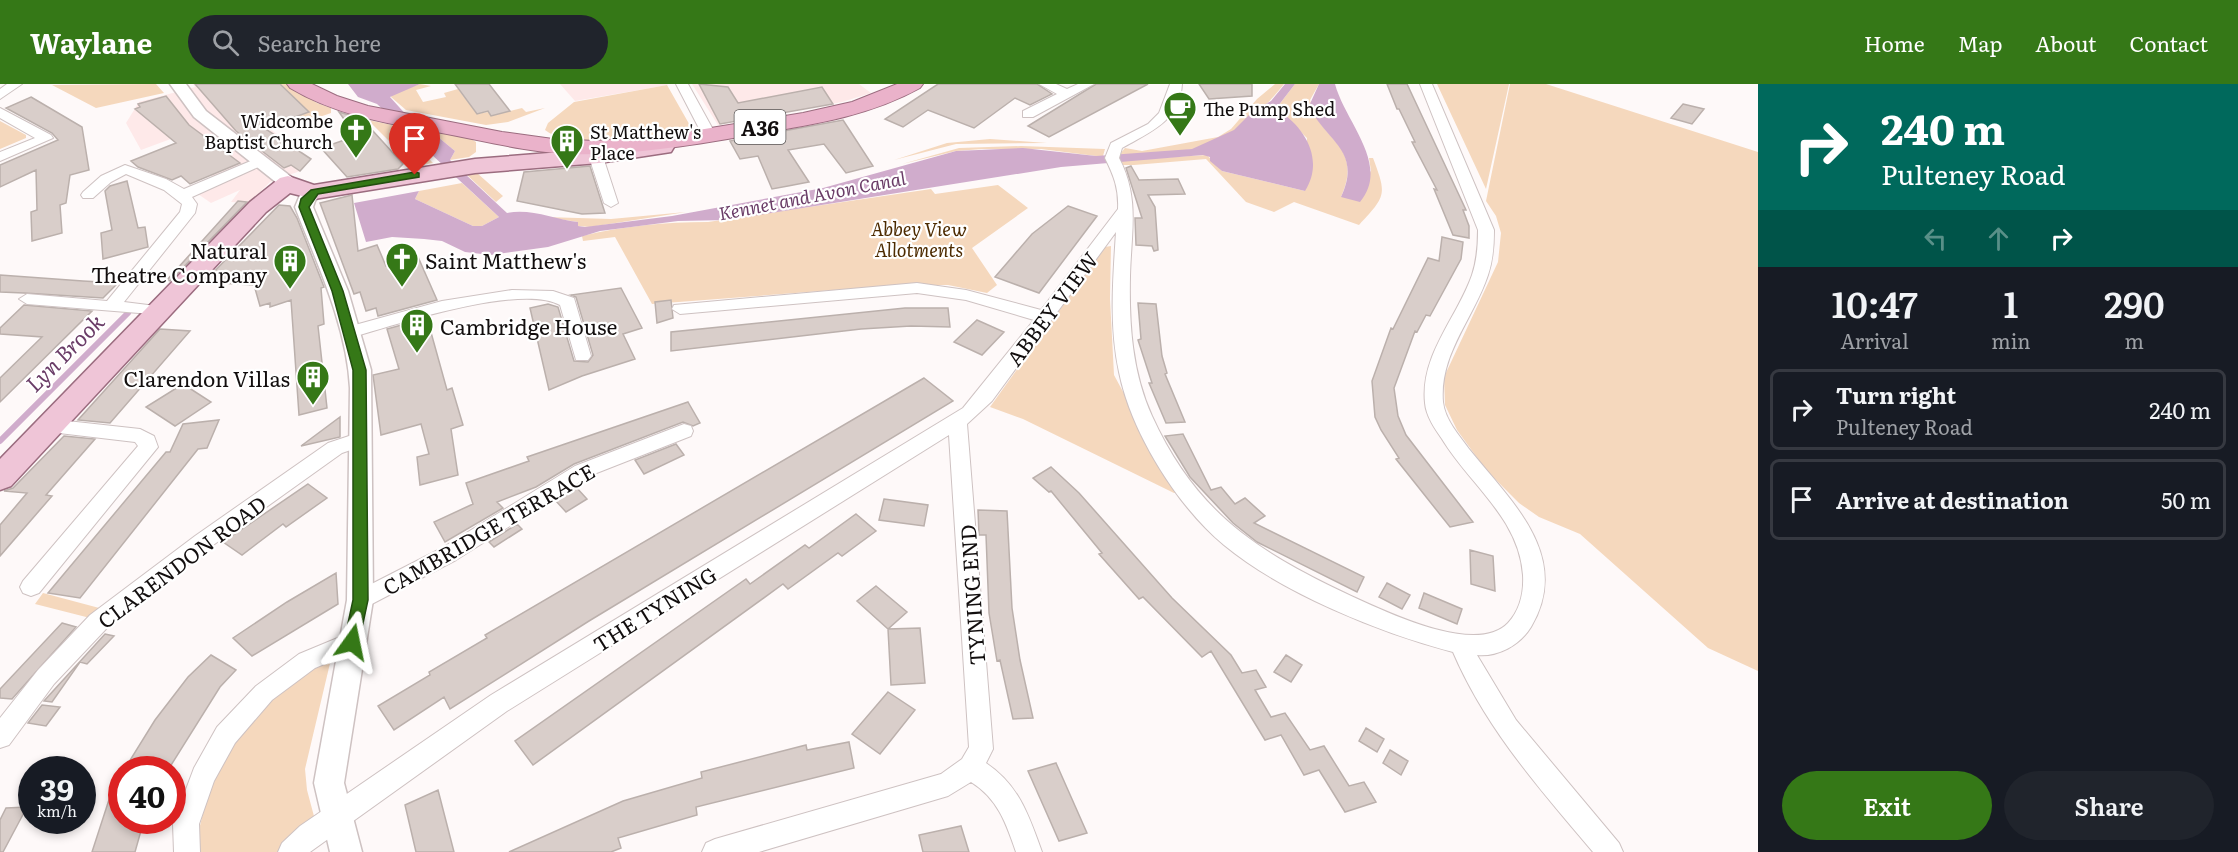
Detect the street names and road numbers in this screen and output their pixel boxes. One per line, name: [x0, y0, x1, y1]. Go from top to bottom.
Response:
road number: A36: [734, 110, 786, 144]
street label: ABBEY VIEW: [998, 244, 1104, 372]
street label: CAMBRIDGE TERRACE: [376, 455, 600, 601]
street label: CLARENDON ROAD: [90, 487, 272, 635]
street label: TYNING END: [951, 524, 991, 666]
street label: THE TYNING: [586, 558, 722, 658]

